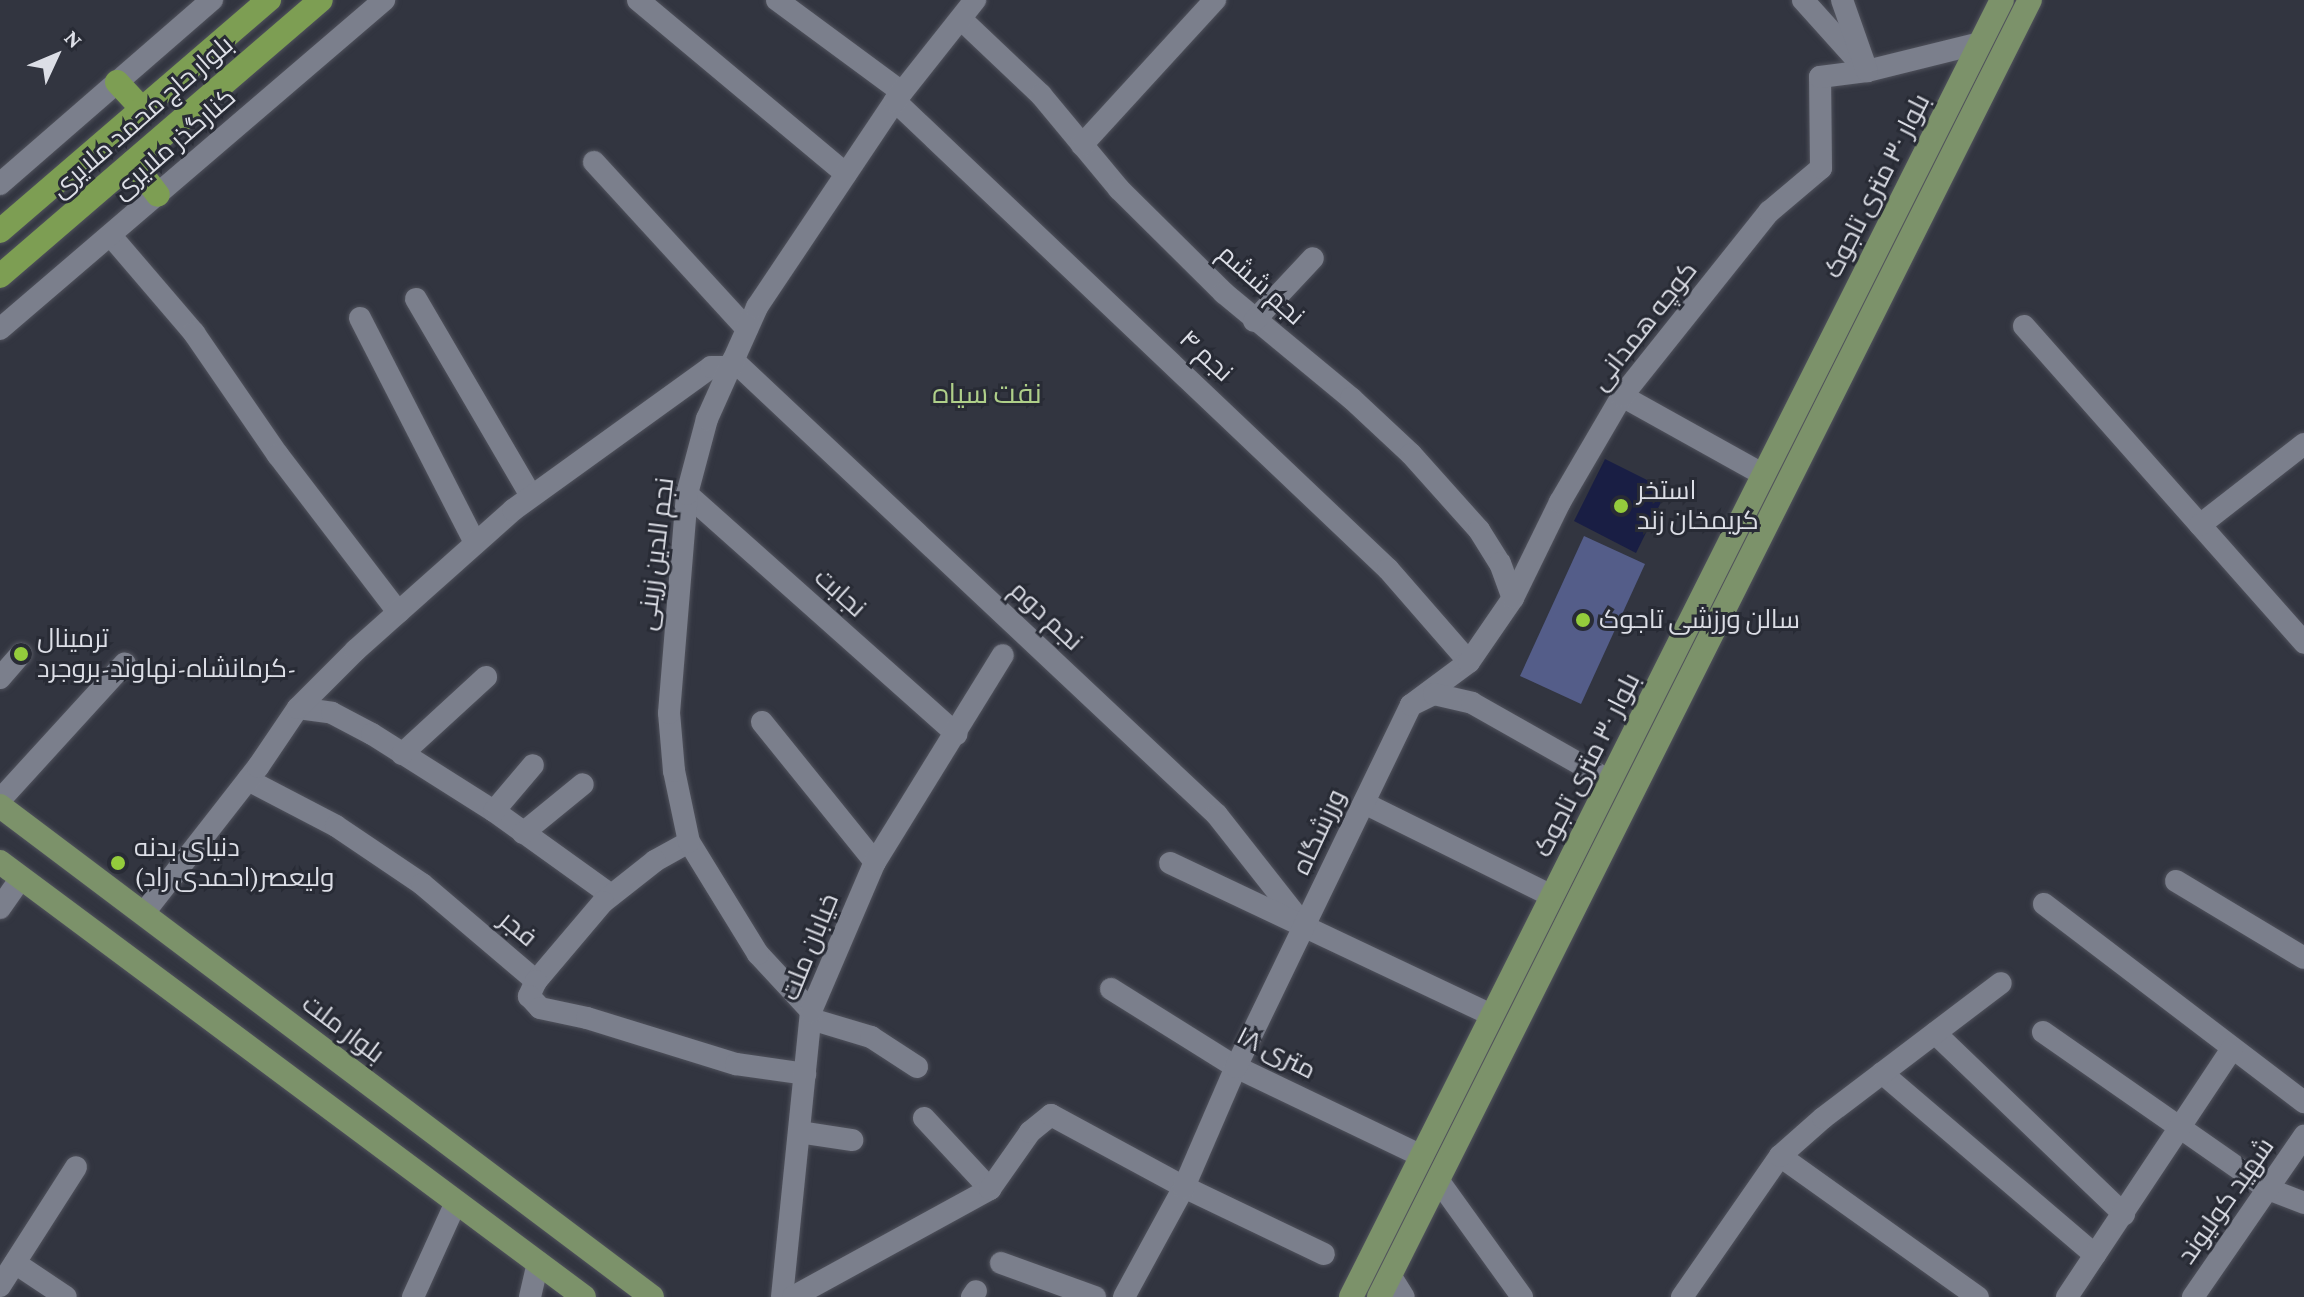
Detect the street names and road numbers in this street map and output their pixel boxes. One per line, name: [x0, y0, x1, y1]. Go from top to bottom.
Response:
street label: بلوار حاج محمد ملایری: [44, 29, 240, 205]
street label: کنارگذر ملایری: [106, 82, 242, 206]
street label: بلوار ۳۰ متری تاجوک: [1817, 89, 1937, 283]
street label: نجم ششم: [1211, 238, 1311, 332]
street label: کوچه همدانی: [1584, 255, 1704, 397]
street label: نجم ۴: [1173, 323, 1239, 389]
street label: نجم الدین زرینی: [631, 476, 681, 632]
street label: نجابت: [808, 562, 872, 624]
street label: نجم دوم: [1003, 575, 1089, 657]
street label: بلوار ۳۰ متری تاجوک: [1527, 668, 1647, 862]
street label: ورزشگاه: [1286, 784, 1352, 880]
street label: خیابان ملت: [774, 889, 846, 1005]
street label: فجر: [493, 904, 543, 954]
street label: بلوار ملت: [296, 988, 390, 1070]
street label: ۱۸ متری: [1231, 1020, 1321, 1086]
street label: شهید کولیوند: [2171, 1132, 2281, 1270]

